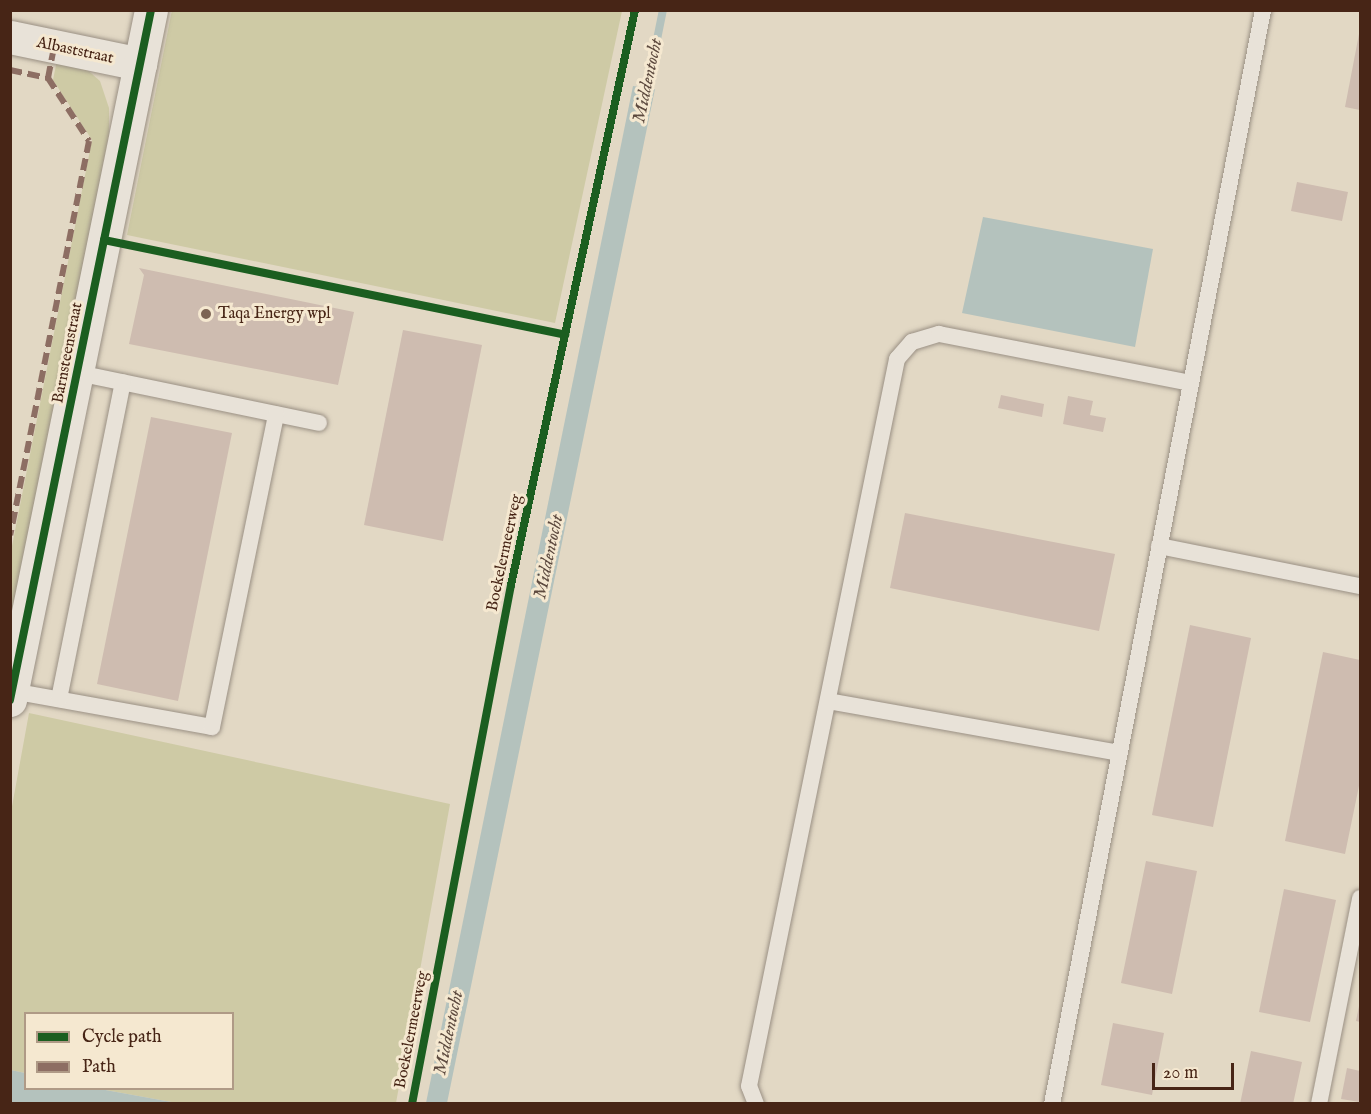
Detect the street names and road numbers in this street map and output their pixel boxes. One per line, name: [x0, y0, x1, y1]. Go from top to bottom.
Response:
street label: Albaststraat: [35, 33, 115, 69]
street label: Barnsteenstraat: [49, 301, 87, 405]
street label: Boekelermeerweg: [483, 493, 527, 613]
street label: Boekelermeerweg: [391, 970, 433, 1090]

